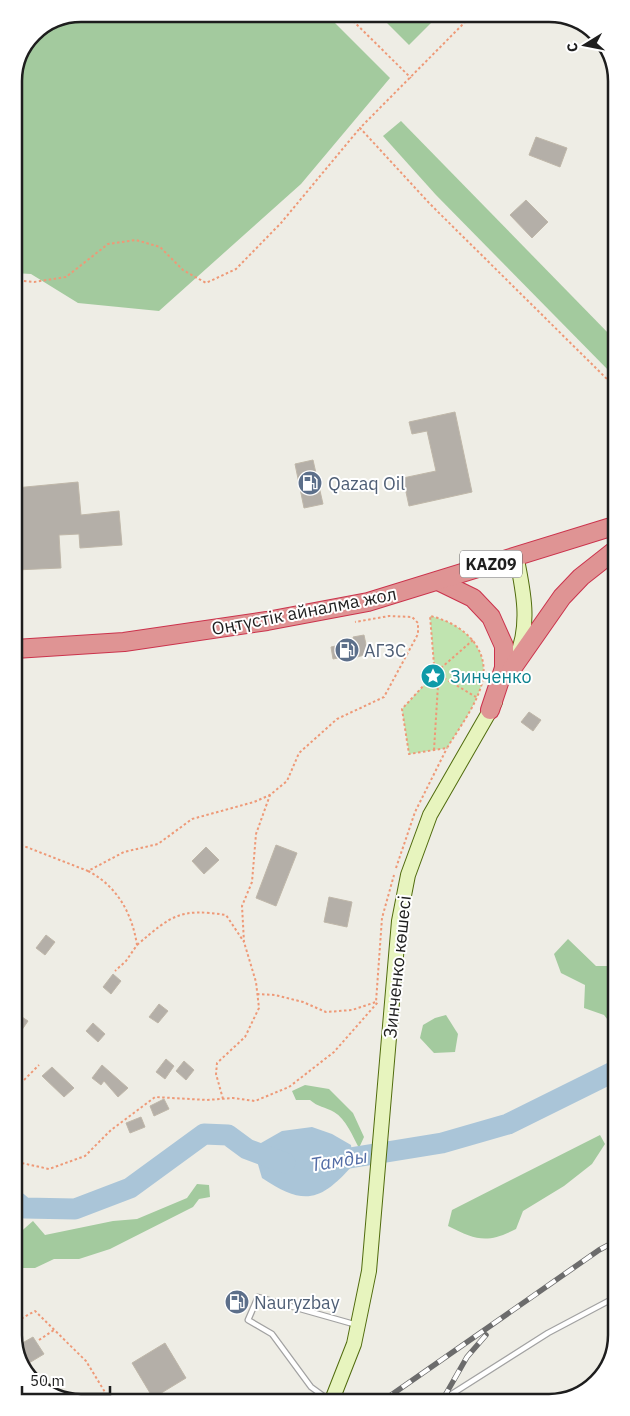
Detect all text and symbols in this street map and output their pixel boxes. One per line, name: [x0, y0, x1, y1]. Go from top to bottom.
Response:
north arrow: [560, 20, 610, 70]
text: С: [563, 41, 582, 53]
fuel station icon: Qazaq Oil: [297, 470, 323, 496]
place label: Qazaq Oil: [328, 472, 405, 495]
road number: KAZ09: [460, 550, 522, 578]
street label: Оңтүстік айналма жол: [210, 582, 398, 640]
fuel station icon: АГЗС: [334, 637, 360, 663]
place label: АГЗС: [364, 639, 406, 662]
place icon: Зинченко: [420, 663, 446, 689]
place label: Зинченко: [450, 665, 532, 688]
street label: Зинченко көшесі: [378, 894, 416, 1040]
water label: Тамды: [309, 1144, 369, 1176]
fuel station icon: Nauryzbay: [224, 1289, 250, 1315]
place label: Nauryzbay: [254, 1291, 340, 1314]
scale bar: [22, 1364, 110, 1396]
text: 50 m: [30, 1371, 65, 1390]

